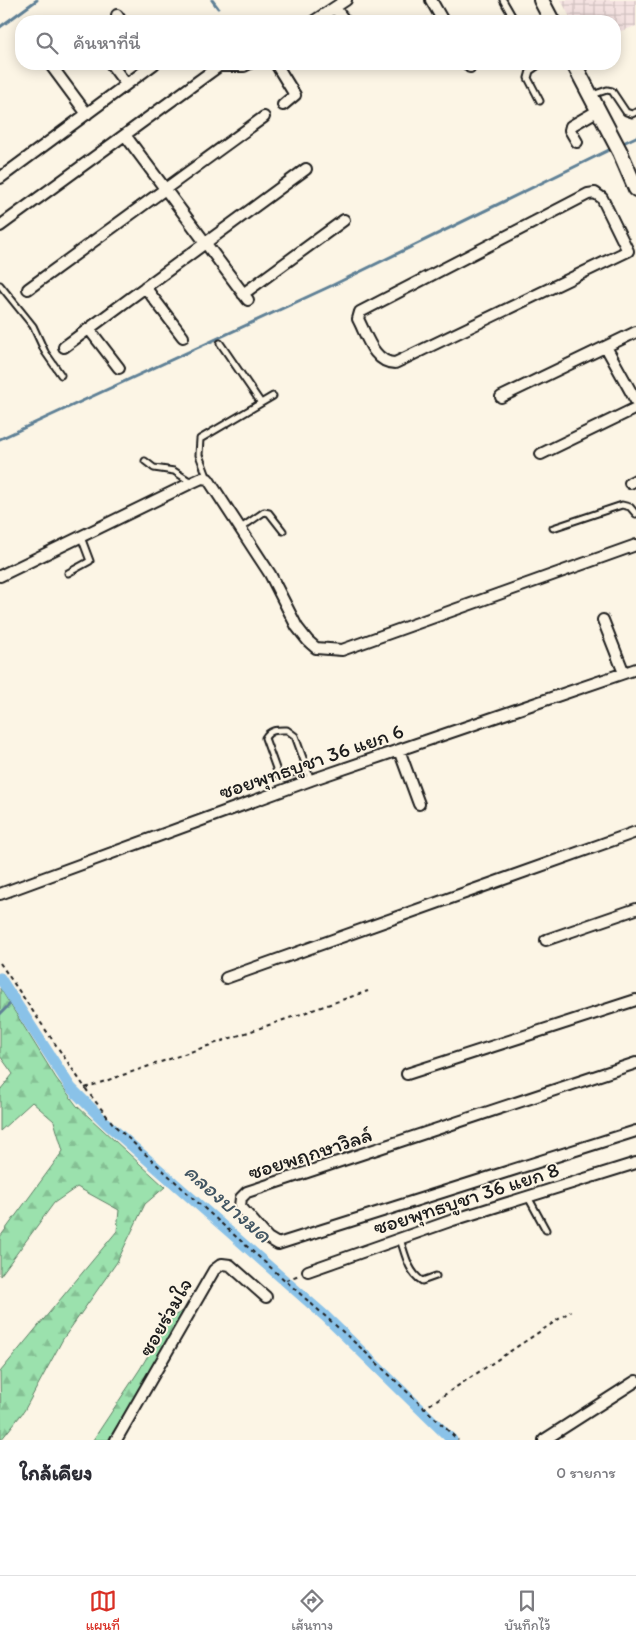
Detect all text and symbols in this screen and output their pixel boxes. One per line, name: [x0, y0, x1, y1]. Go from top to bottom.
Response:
search box: [15, 15, 621, 70]
icon: search: [33, 29, 61, 57]
text: ค้นหาที่นี่: [73, 31, 141, 54]
street label: ซอยพุทธบูชา 36 แยก 6: [215, 718, 407, 806]
street label: ซอยพฤกษาวิลล์: [245, 1121, 375, 1185]
street label: ซอยพุทธบูชา 36 แยก 8: [370, 1156, 563, 1242]
water label: คลองบางมด: [179, 1158, 277, 1248]
street label: ซอยร่วมใจ: [133, 1274, 197, 1360]
text: ใกล้เคียง: [20, 1460, 92, 1485]
text: 0 รายการ: [556, 1463, 616, 1482]
tab: แผนที่: [86, 1587, 120, 1634]
tab: เส้นทาง: [291, 1587, 333, 1634]
tab: บันทึกไว้: [504, 1587, 550, 1634]

